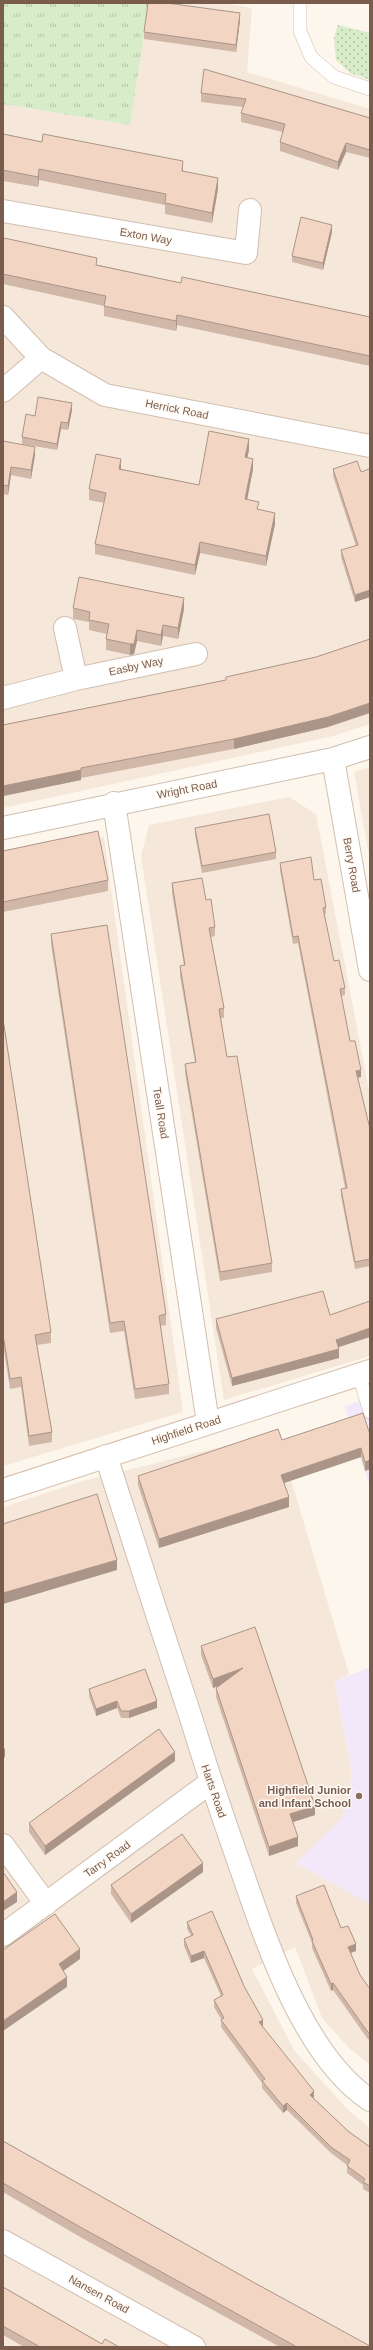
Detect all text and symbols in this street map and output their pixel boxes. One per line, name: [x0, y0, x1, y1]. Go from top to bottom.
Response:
street label: Exton Way: [119, 226, 174, 247]
street label: Herrick Road: [144, 397, 210, 421]
street label: Easby Way: [108, 654, 165, 678]
street label: Wright Road: [156, 777, 218, 801]
street label: Berry Road: [341, 837, 363, 893]
street label: Teall Road: [151, 1086, 171, 1140]
street label: Highfield Road: [150, 1413, 222, 1447]
street label: Harts Road: [199, 1763, 229, 1819]
place label: Highfield Junior and Infant School: [259, 1784, 352, 1809]
marker: Highfield Junior and Infant School: [354, 1791, 364, 1801]
street label: Tarry Road: [82, 1838, 132, 1880]
street label: Nansen Road: [67, 2272, 131, 2316]

